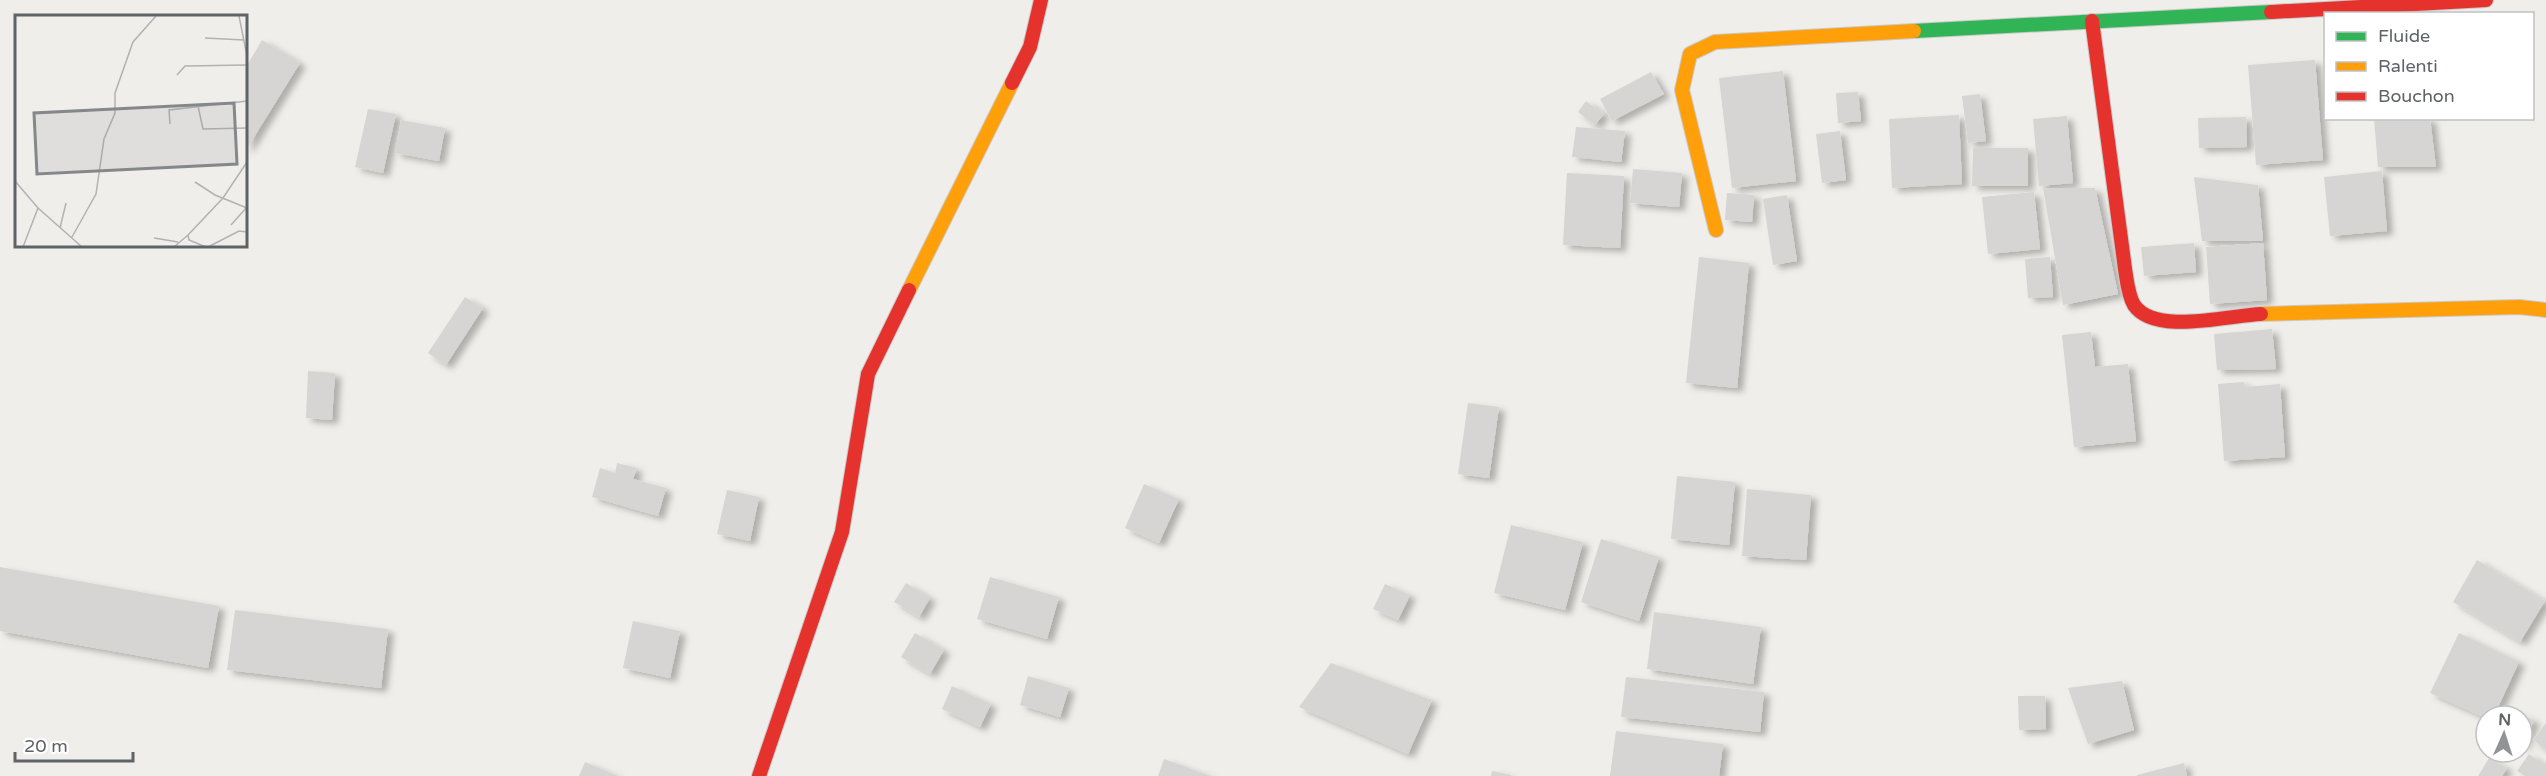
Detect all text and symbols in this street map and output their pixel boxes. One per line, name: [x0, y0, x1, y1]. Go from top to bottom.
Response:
legend: [2324, 12, 2534, 120]
inset map: [15, 15, 248, 248]
text: Fluide: [2378, 25, 2430, 47]
text: Ralenti: [2378, 55, 2438, 77]
text: Bouchon: [2378, 85, 2455, 107]
north arrow: [2474, 704, 2534, 764]
text: N: [2498, 710, 2512, 730]
scale bar: [15, 725, 134, 763]
text: 20 m: [24, 735, 68, 757]

